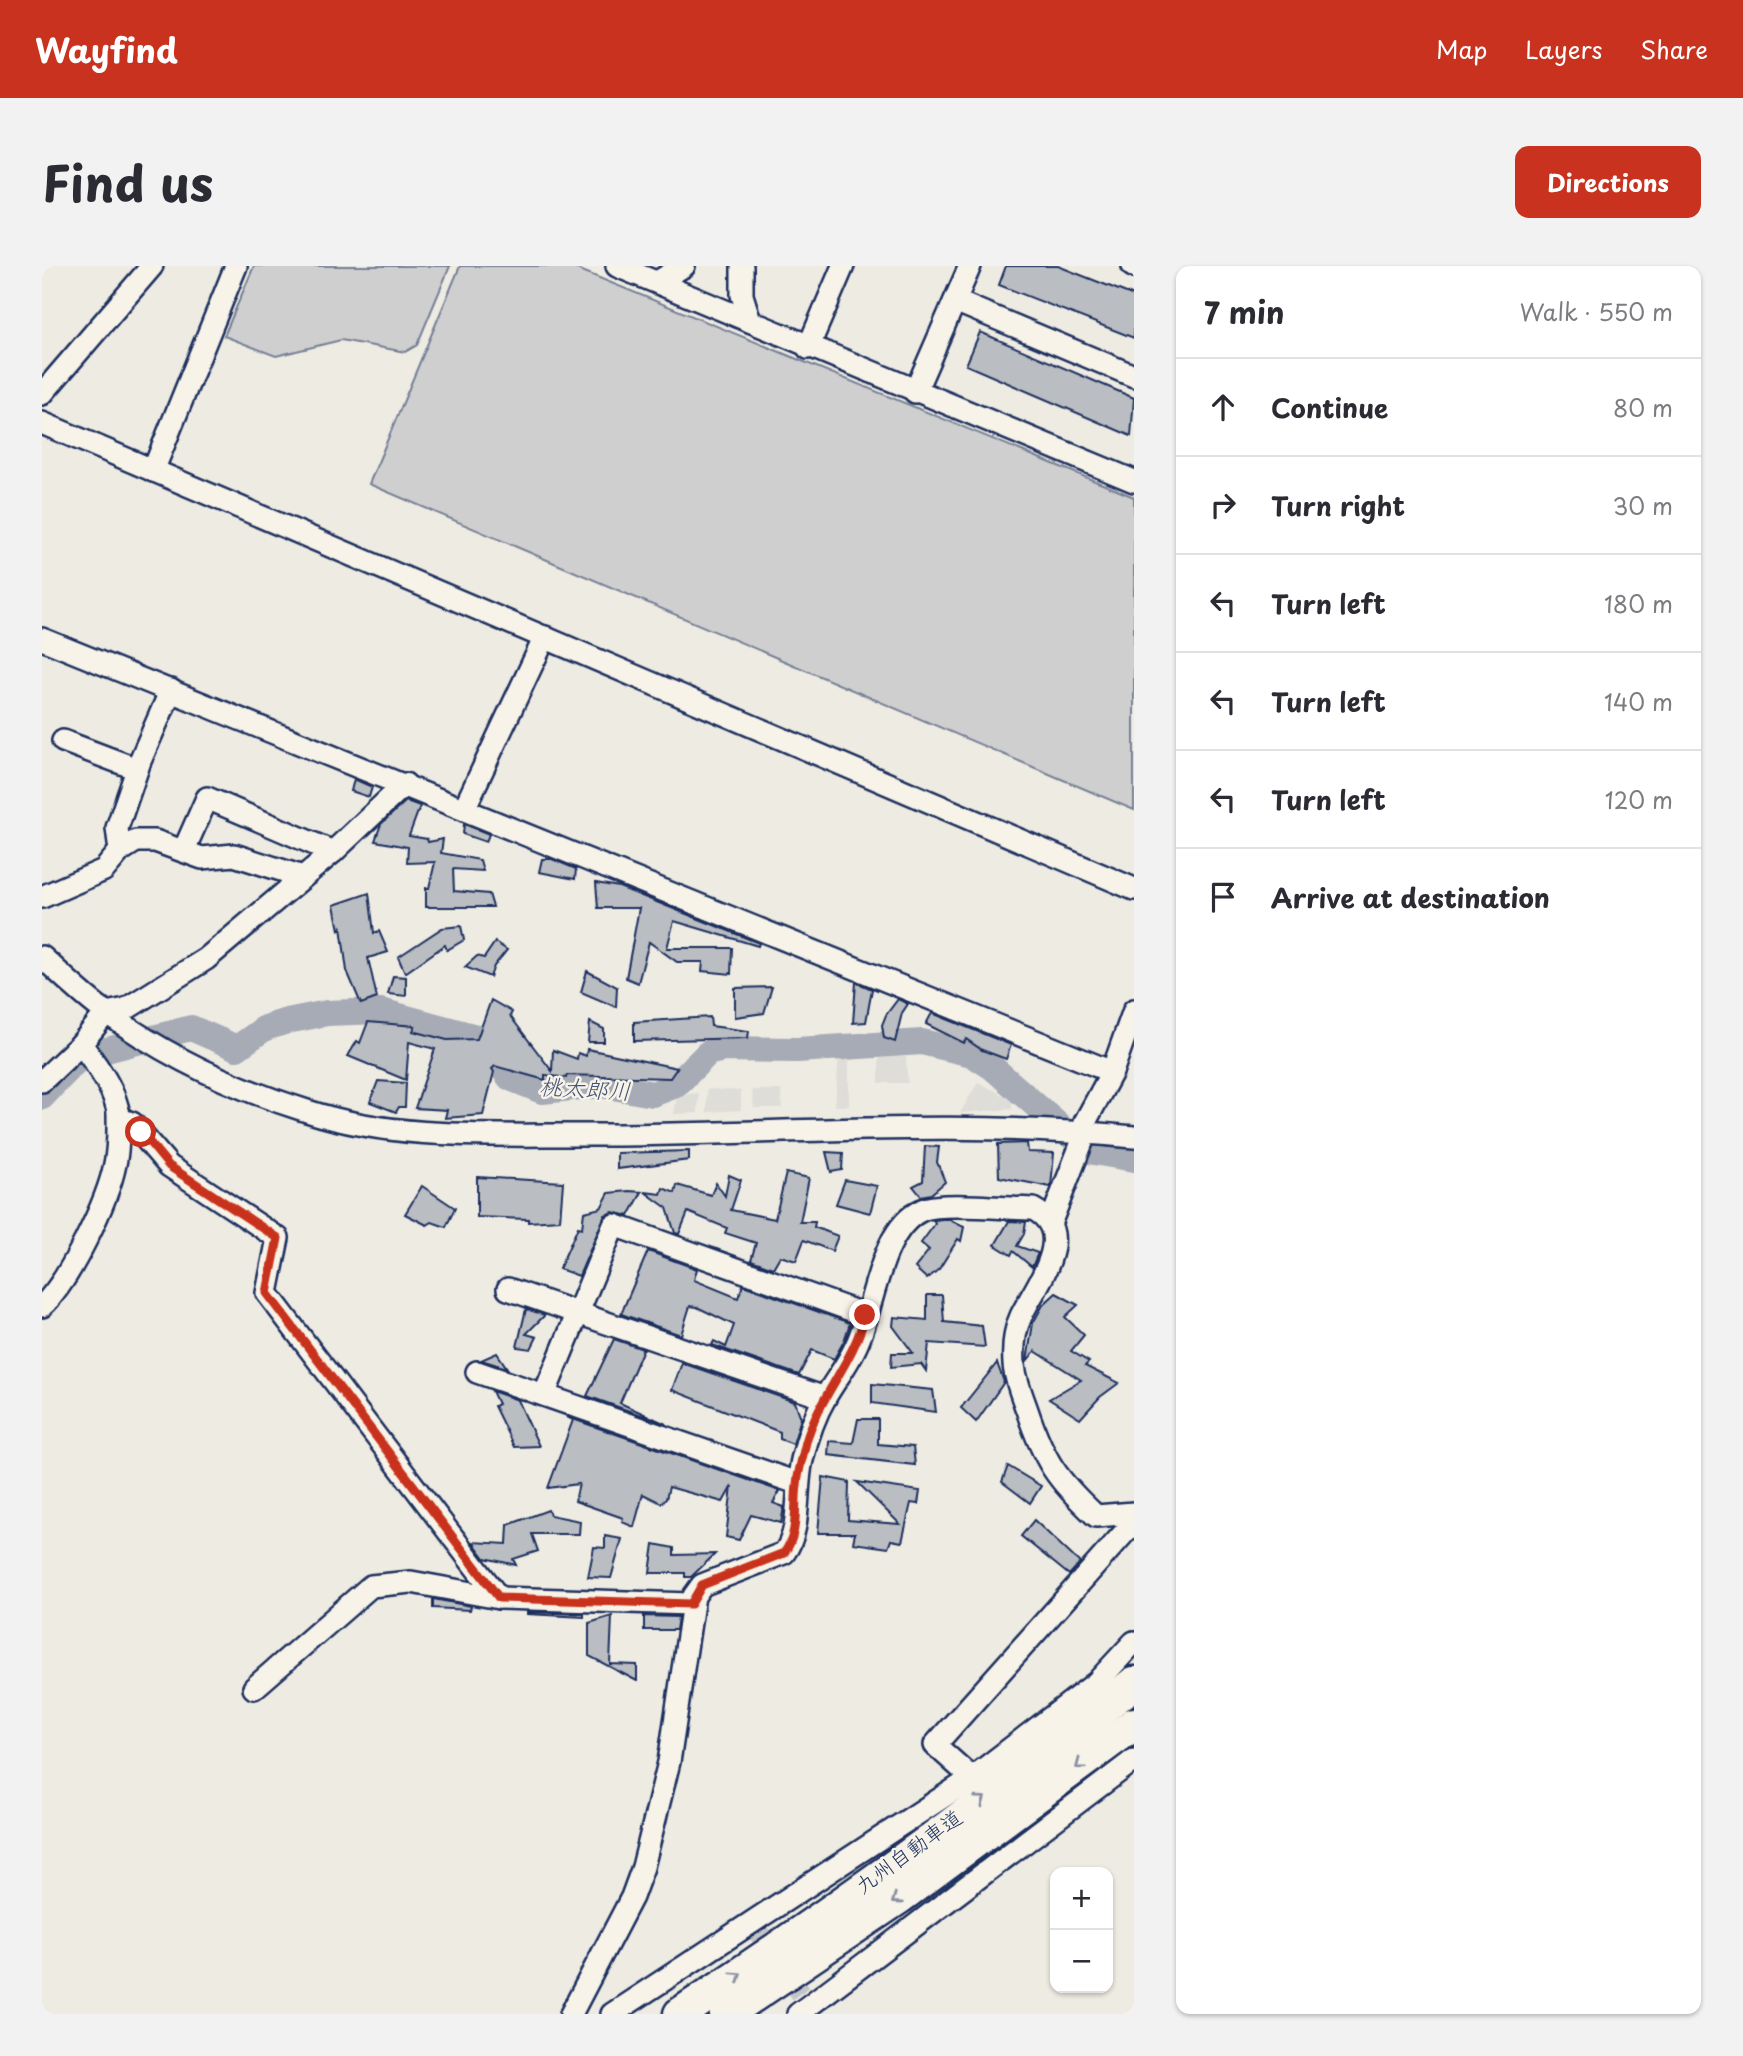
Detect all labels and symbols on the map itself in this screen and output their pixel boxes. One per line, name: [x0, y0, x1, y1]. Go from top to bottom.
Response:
water label: 桃太郎川: [538, 1068, 632, 1107]
route start: [125, 1116, 156, 1147]
route end: [849, 1299, 880, 1330]
one-way arrow: [1075, 1757, 1088, 1770]
one-way arrow: [973, 1796, 986, 1808]
street label: 九州自動車道: [847, 1800, 968, 1900]
one-way arrow: [891, 1892, 904, 1904]
one-way arrow: [729, 1972, 742, 1984]

